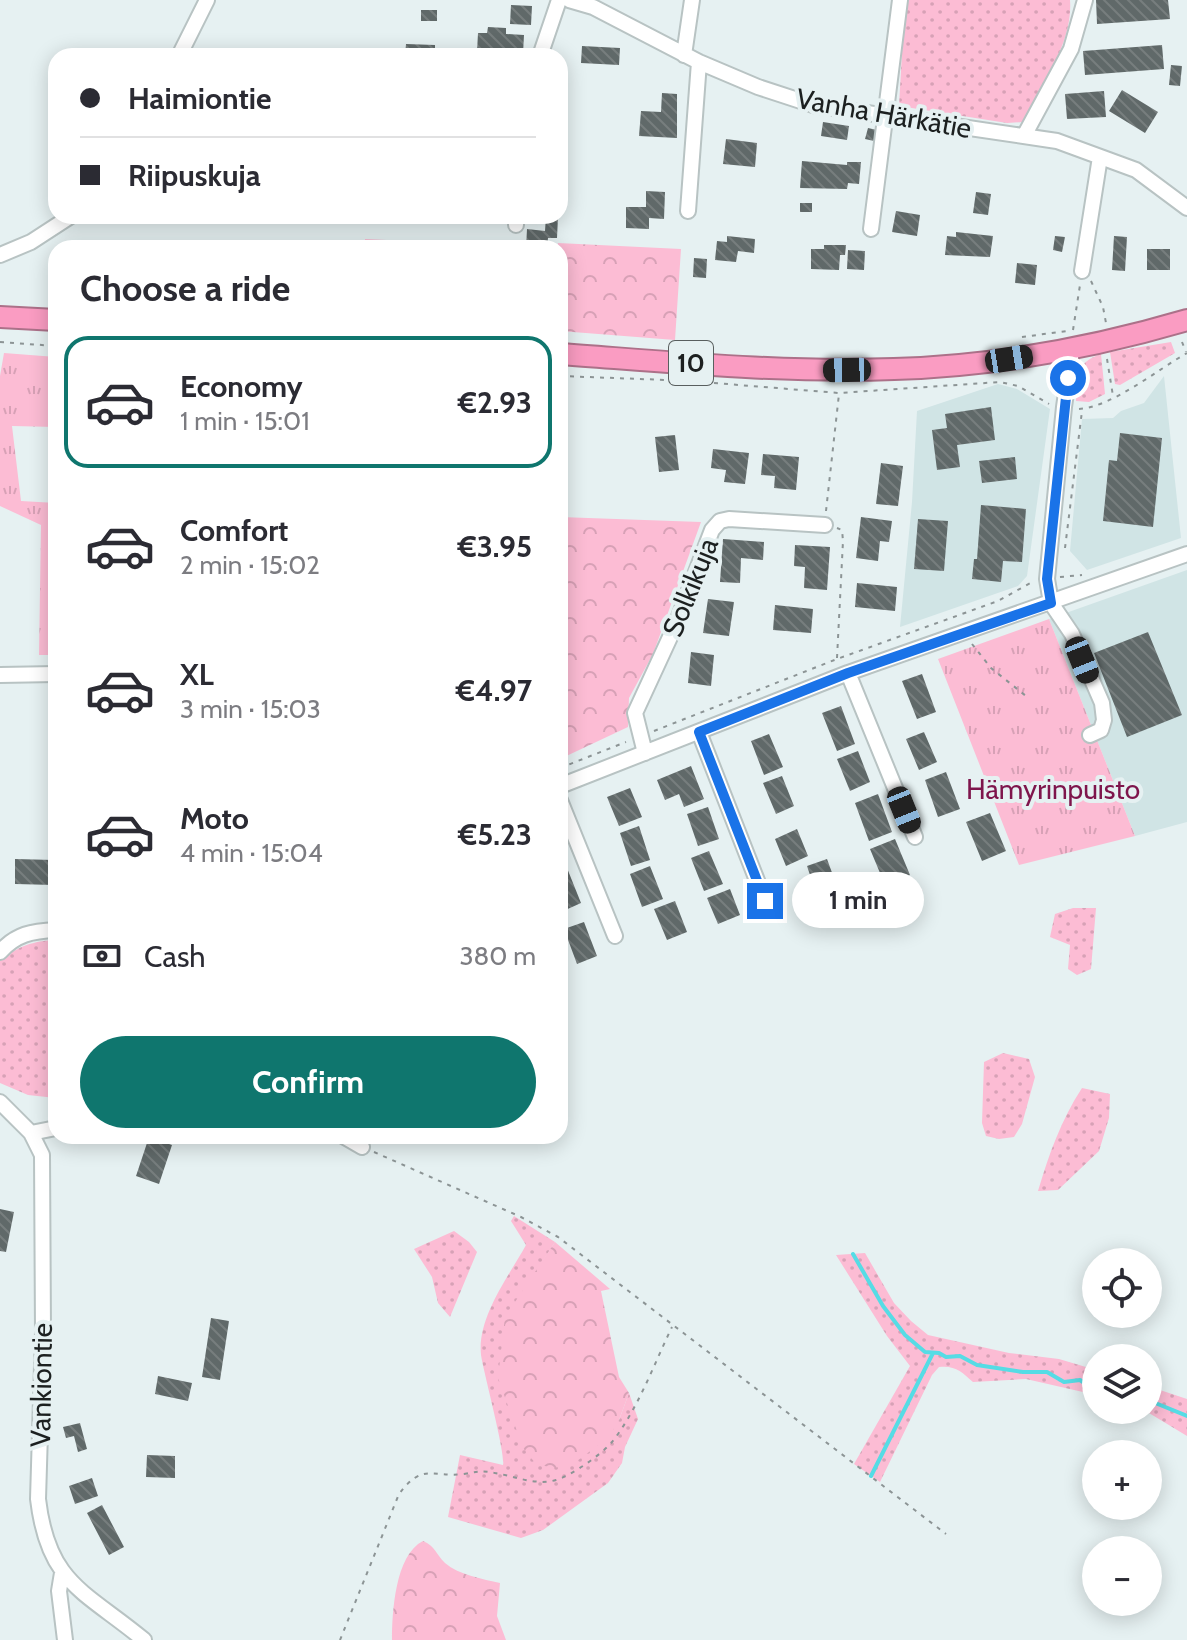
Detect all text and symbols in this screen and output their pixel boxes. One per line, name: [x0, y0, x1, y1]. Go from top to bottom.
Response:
text: Haimiontie: [128, 80, 271, 117]
street label: Vanha Härkätie: [794, 81, 974, 145]
text: Riipuskuja: [128, 157, 261, 194]
text: Choose a ride: [80, 266, 290, 310]
road number: 10: [669, 341, 713, 385]
car: [983, 343, 1035, 375]
car: [823, 358, 871, 382]
route start: [1050, 360, 1086, 396]
icon: car: [84, 366, 156, 438]
text: Economy: [180, 368, 303, 405]
text: €2.93: [458, 384, 532, 421]
text: 1 min · 15:01: [180, 405, 310, 437]
icon: car: [84, 510, 156, 582]
text: Comfort: [180, 512, 288, 549]
text: €3.95: [457, 528, 532, 565]
street label: Solkikuja: [655, 532, 725, 641]
text: 2 min · 15:02: [180, 549, 320, 581]
car: [1062, 633, 1102, 687]
icon: car: [84, 654, 156, 726]
text: XL: [180, 656, 214, 693]
text: €4.97: [456, 672, 532, 709]
text: 3 min · 15:03: [180, 693, 321, 725]
park label: Hämyrinpuisto: [966, 772, 1140, 806]
car: [884, 783, 924, 837]
icon: car: [84, 798, 156, 870]
text: Moto: [180, 800, 249, 837]
text: €5.23: [458, 816, 532, 853]
text: 4 min · 15:04: [180, 837, 323, 869]
callout: 1 min: [793, 873, 925, 929]
route end: [747, 883, 783, 919]
text: 1 min: [829, 884, 887, 916]
icon: cash: [80, 934, 124, 978]
text: Cash: [144, 938, 206, 975]
text: 380 m: [459, 940, 536, 972]
button: Confirm: [80, 1036, 536, 1128]
map controls: [1082, 1248, 1162, 1616]
button: locate: [1082, 1248, 1162, 1328]
street label: Vankiontie: [23, 1323, 59, 1447]
button: layers: [1082, 1344, 1162, 1424]
button: +: [1082, 1440, 1162, 1520]
button: −: [1082, 1536, 1162, 1616]

